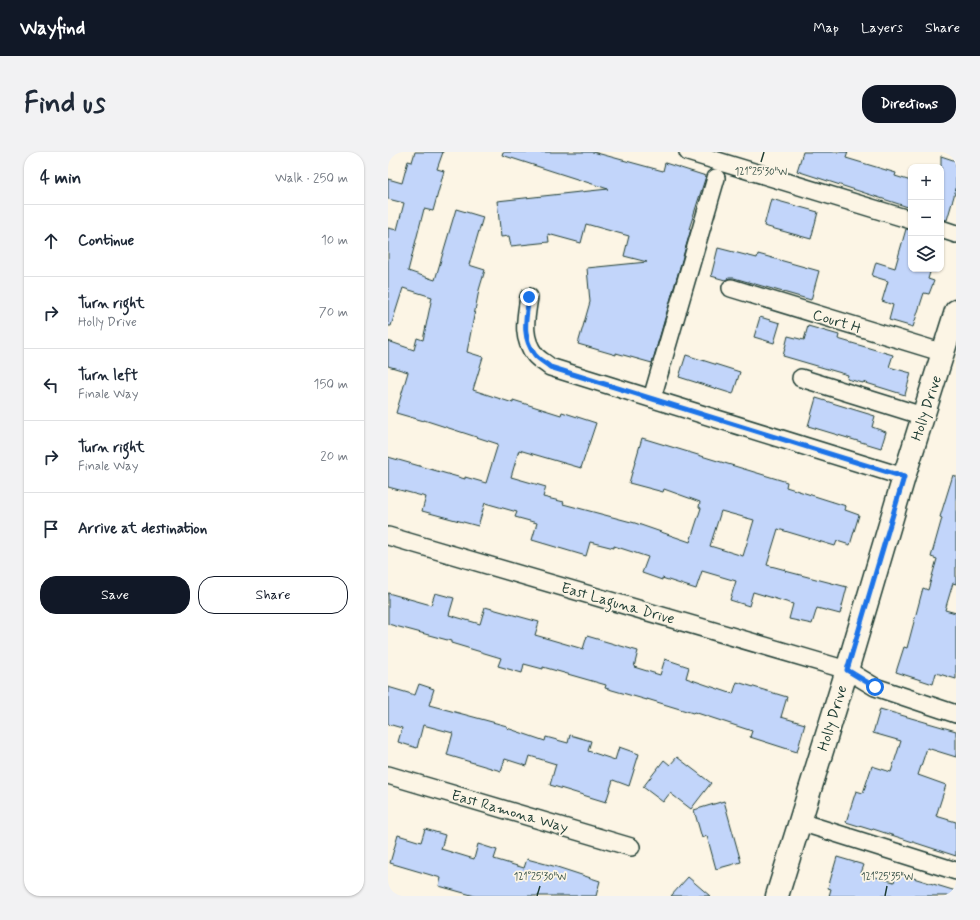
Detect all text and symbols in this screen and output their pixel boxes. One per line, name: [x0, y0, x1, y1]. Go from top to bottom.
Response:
text: Wayfind: [20, 16, 85, 41]
text: Map: [813, 19, 839, 37]
text: Layers: [861, 19, 903, 37]
text: Share: [925, 19, 960, 37]
button: Directions: [862, 85, 956, 123]
text: Find us: [24, 86, 105, 123]
map controls: [908, 164, 944, 272]
button: +: [908, 164, 944, 200]
text: 121°25'30"W: [735, 165, 787, 179]
text: 4 min: [40, 167, 81, 189]
text: Walk · 250 m: [275, 170, 348, 187]
button: −: [908, 200, 944, 236]
icon: ahead: [40, 230, 62, 252]
text: Continue: [78, 231, 134, 251]
text: 10 m: [321, 232, 348, 249]
button: layers: [908, 236, 944, 272]
route end: [520, 288, 538, 306]
text: Turn right: [78, 294, 145, 314]
icon: right: [40, 302, 62, 324]
text: 70 m: [319, 304, 348, 321]
street label: Court H: [810, 305, 864, 339]
text: Holly Drive: [78, 314, 137, 331]
text: Turn left: [78, 366, 138, 386]
street label: Holly Drive: [907, 373, 947, 444]
icon: left: [40, 374, 62, 396]
text: 150 m: [314, 376, 348, 393]
text: Finale Way: [78, 386, 138, 403]
text: Turn right: [78, 438, 145, 458]
icon: right: [40, 446, 62, 468]
text: 20 m: [320, 448, 348, 465]
text: Finale Way: [78, 458, 138, 475]
icon: arrive: [40, 518, 62, 540]
text: Arrive at destination: [78, 519, 207, 539]
button: Save: [40, 576, 190, 614]
button: Share: [198, 576, 348, 614]
street label: East Laguna Drive: [558, 578, 677, 631]
route start: [866, 678, 884, 696]
street label: Holly Drive: [813, 683, 852, 754]
street label: East Ramona Way: [449, 786, 571, 838]
text: 121°25'30"W: [514, 870, 566, 884]
text: 121°25'35"W: [861, 870, 913, 884]

